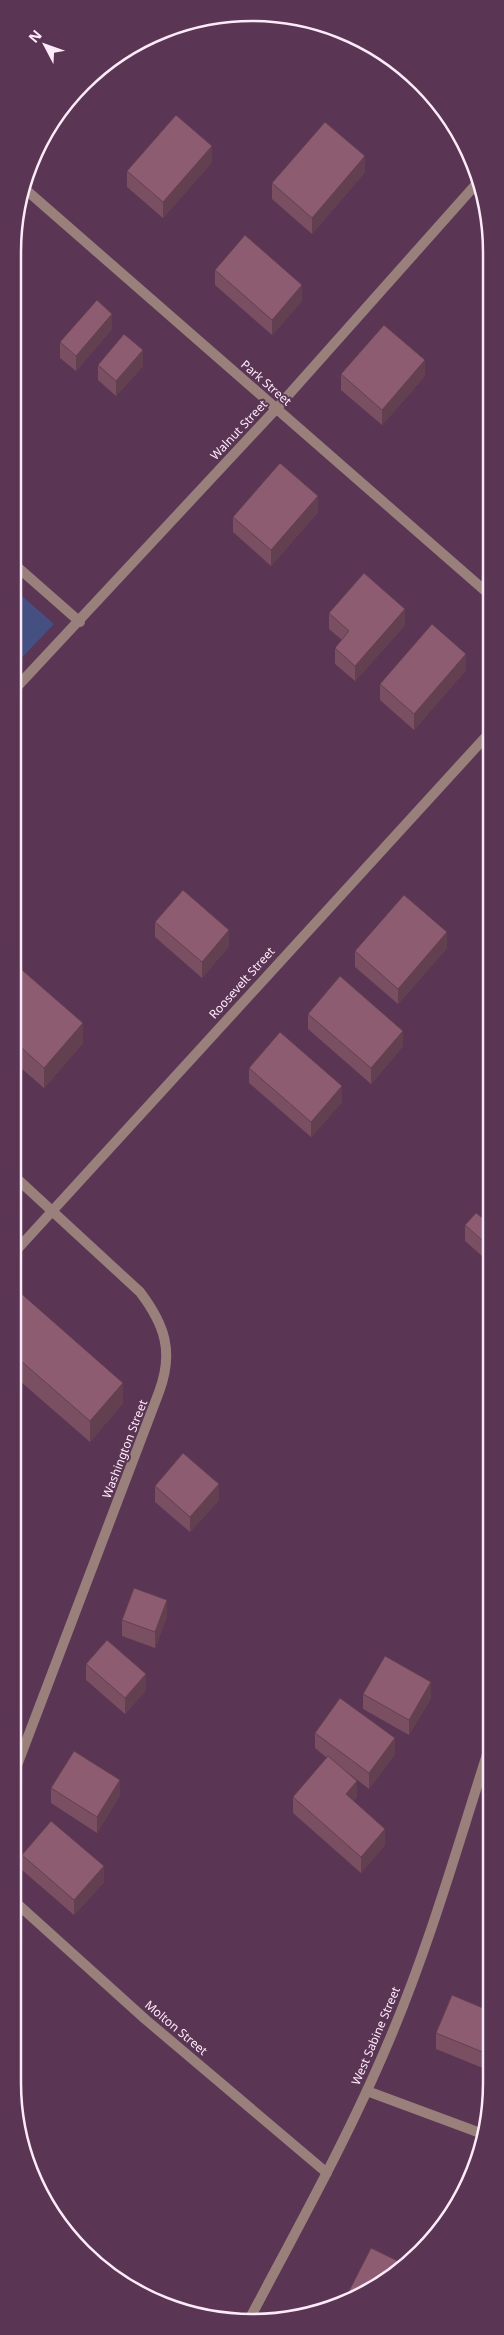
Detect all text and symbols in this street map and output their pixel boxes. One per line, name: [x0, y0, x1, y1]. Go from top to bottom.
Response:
north arrow: [20, 20, 70, 70]
text: N: [24, 26, 46, 47]
street label: Park Street: [237, 356, 296, 410]
street label: Walnut Street: [206, 395, 271, 463]
street label: Roosevelt Street: [205, 943, 279, 1022]
street label: Washington Street: [98, 1396, 151, 1501]
street label: West Sabine Street: [347, 1983, 404, 2088]
street label: Molton Street: [141, 1996, 212, 2059]

